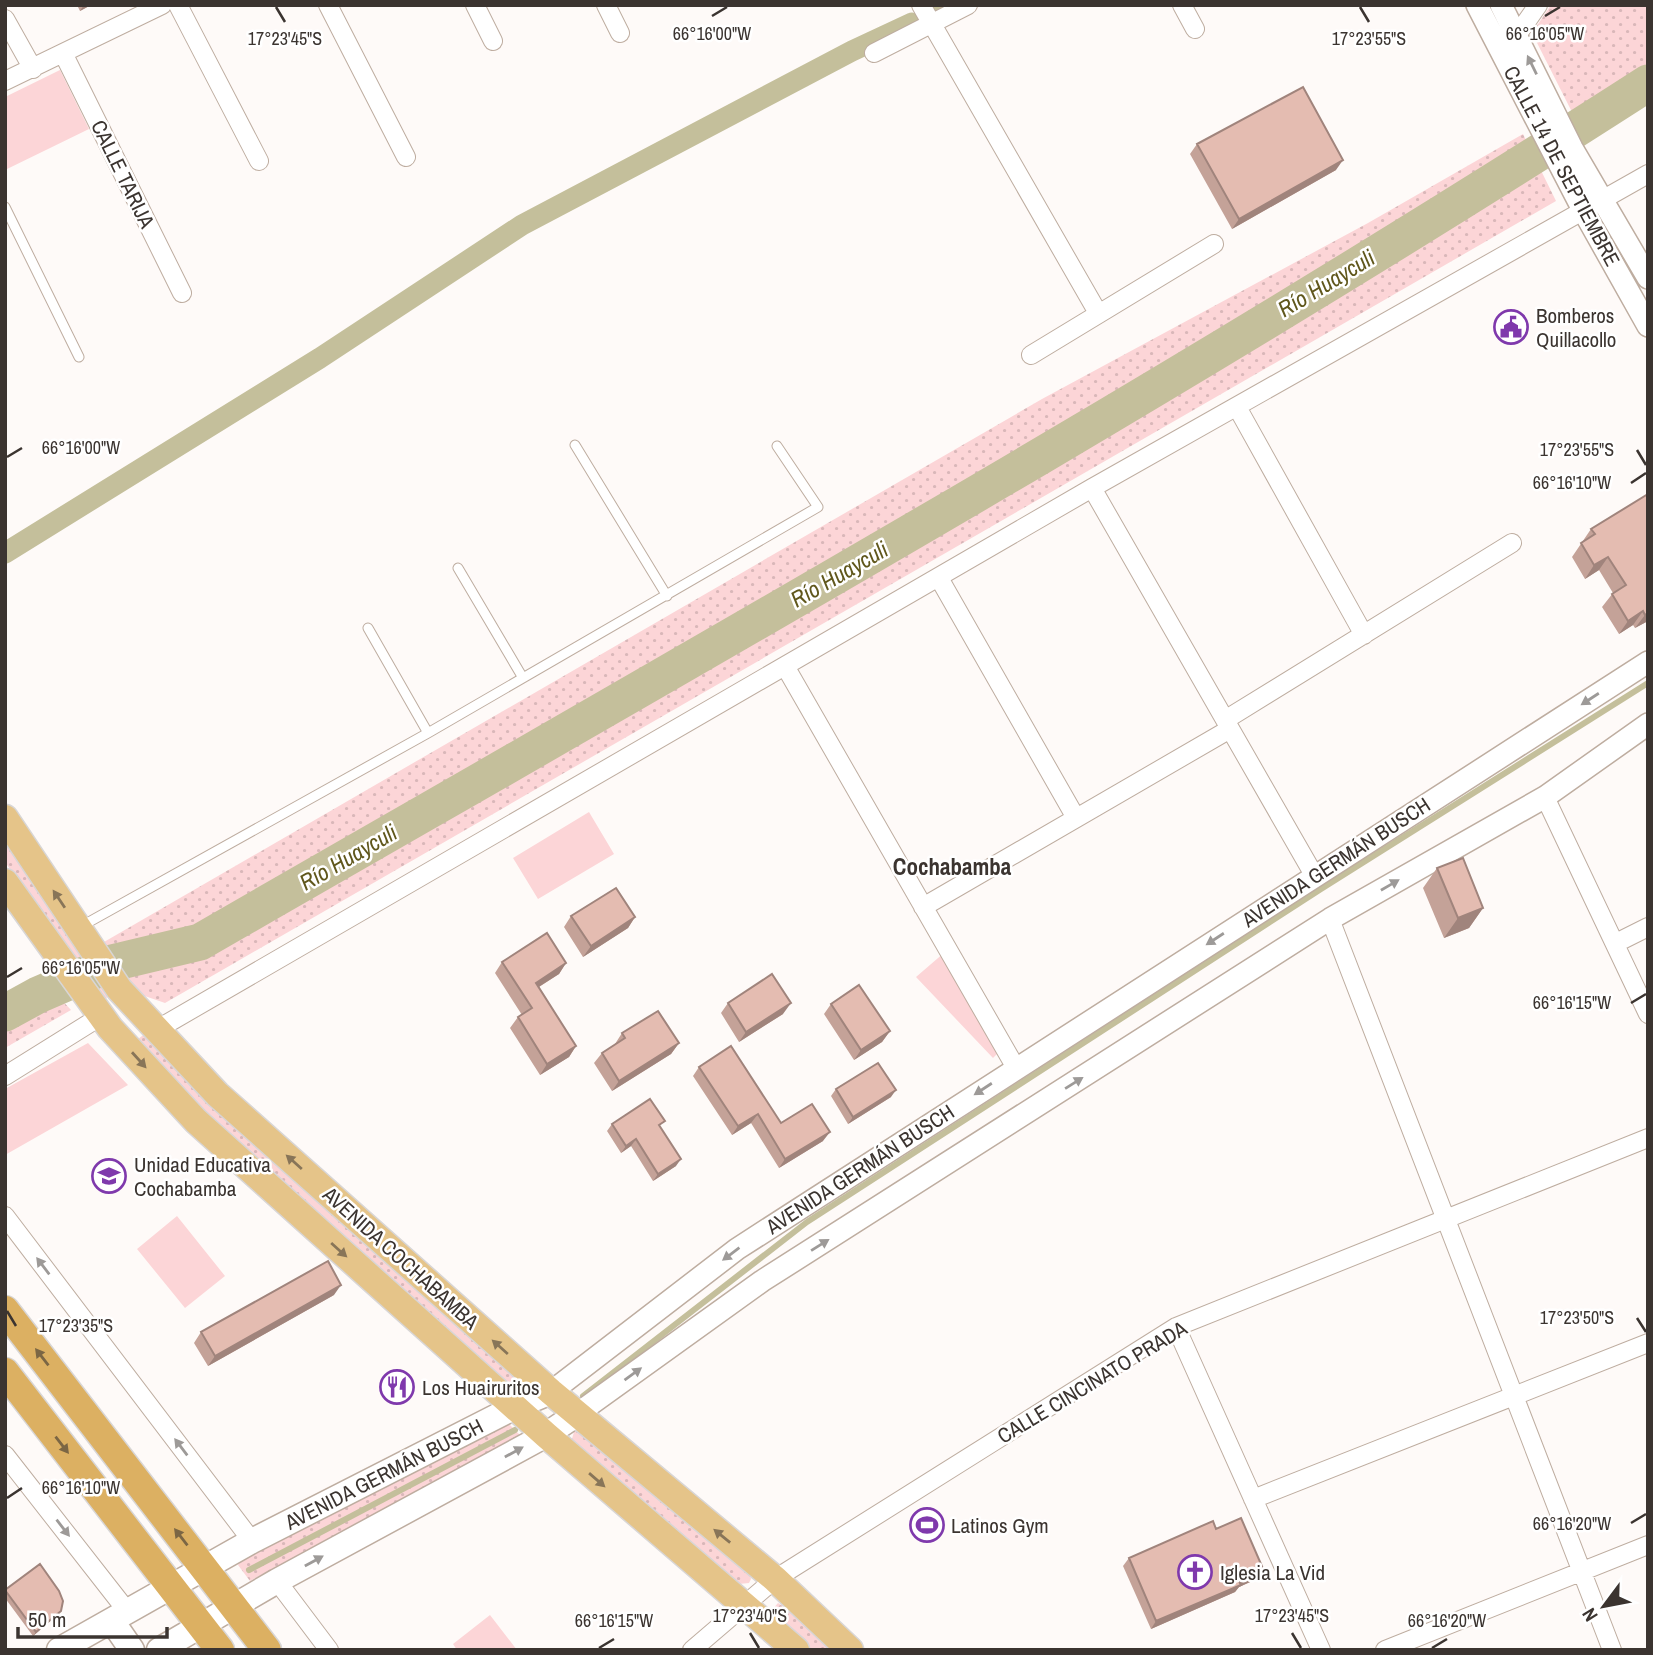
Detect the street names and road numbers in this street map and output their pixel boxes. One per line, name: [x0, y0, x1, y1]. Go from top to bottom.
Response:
street label: CALLE 14 DE SEPTIEMBRE: [1497, 61, 1627, 271]
street label: CALLE TARIJA: [84, 115, 162, 233]
street label: AVENIDA GERMÁN BUSCH: [1236, 790, 1436, 934]
street label: AVENIDA GERMÁN BUSCH: [760, 1097, 960, 1241]
street label: AVENIDA COCHABAMBA: [316, 1179, 486, 1336]
street label: CALLE CINCINATO PRADA: [992, 1314, 1193, 1450]
street label: AVENIDA GERMÁN BUSCH: [279, 1411, 488, 1537]

